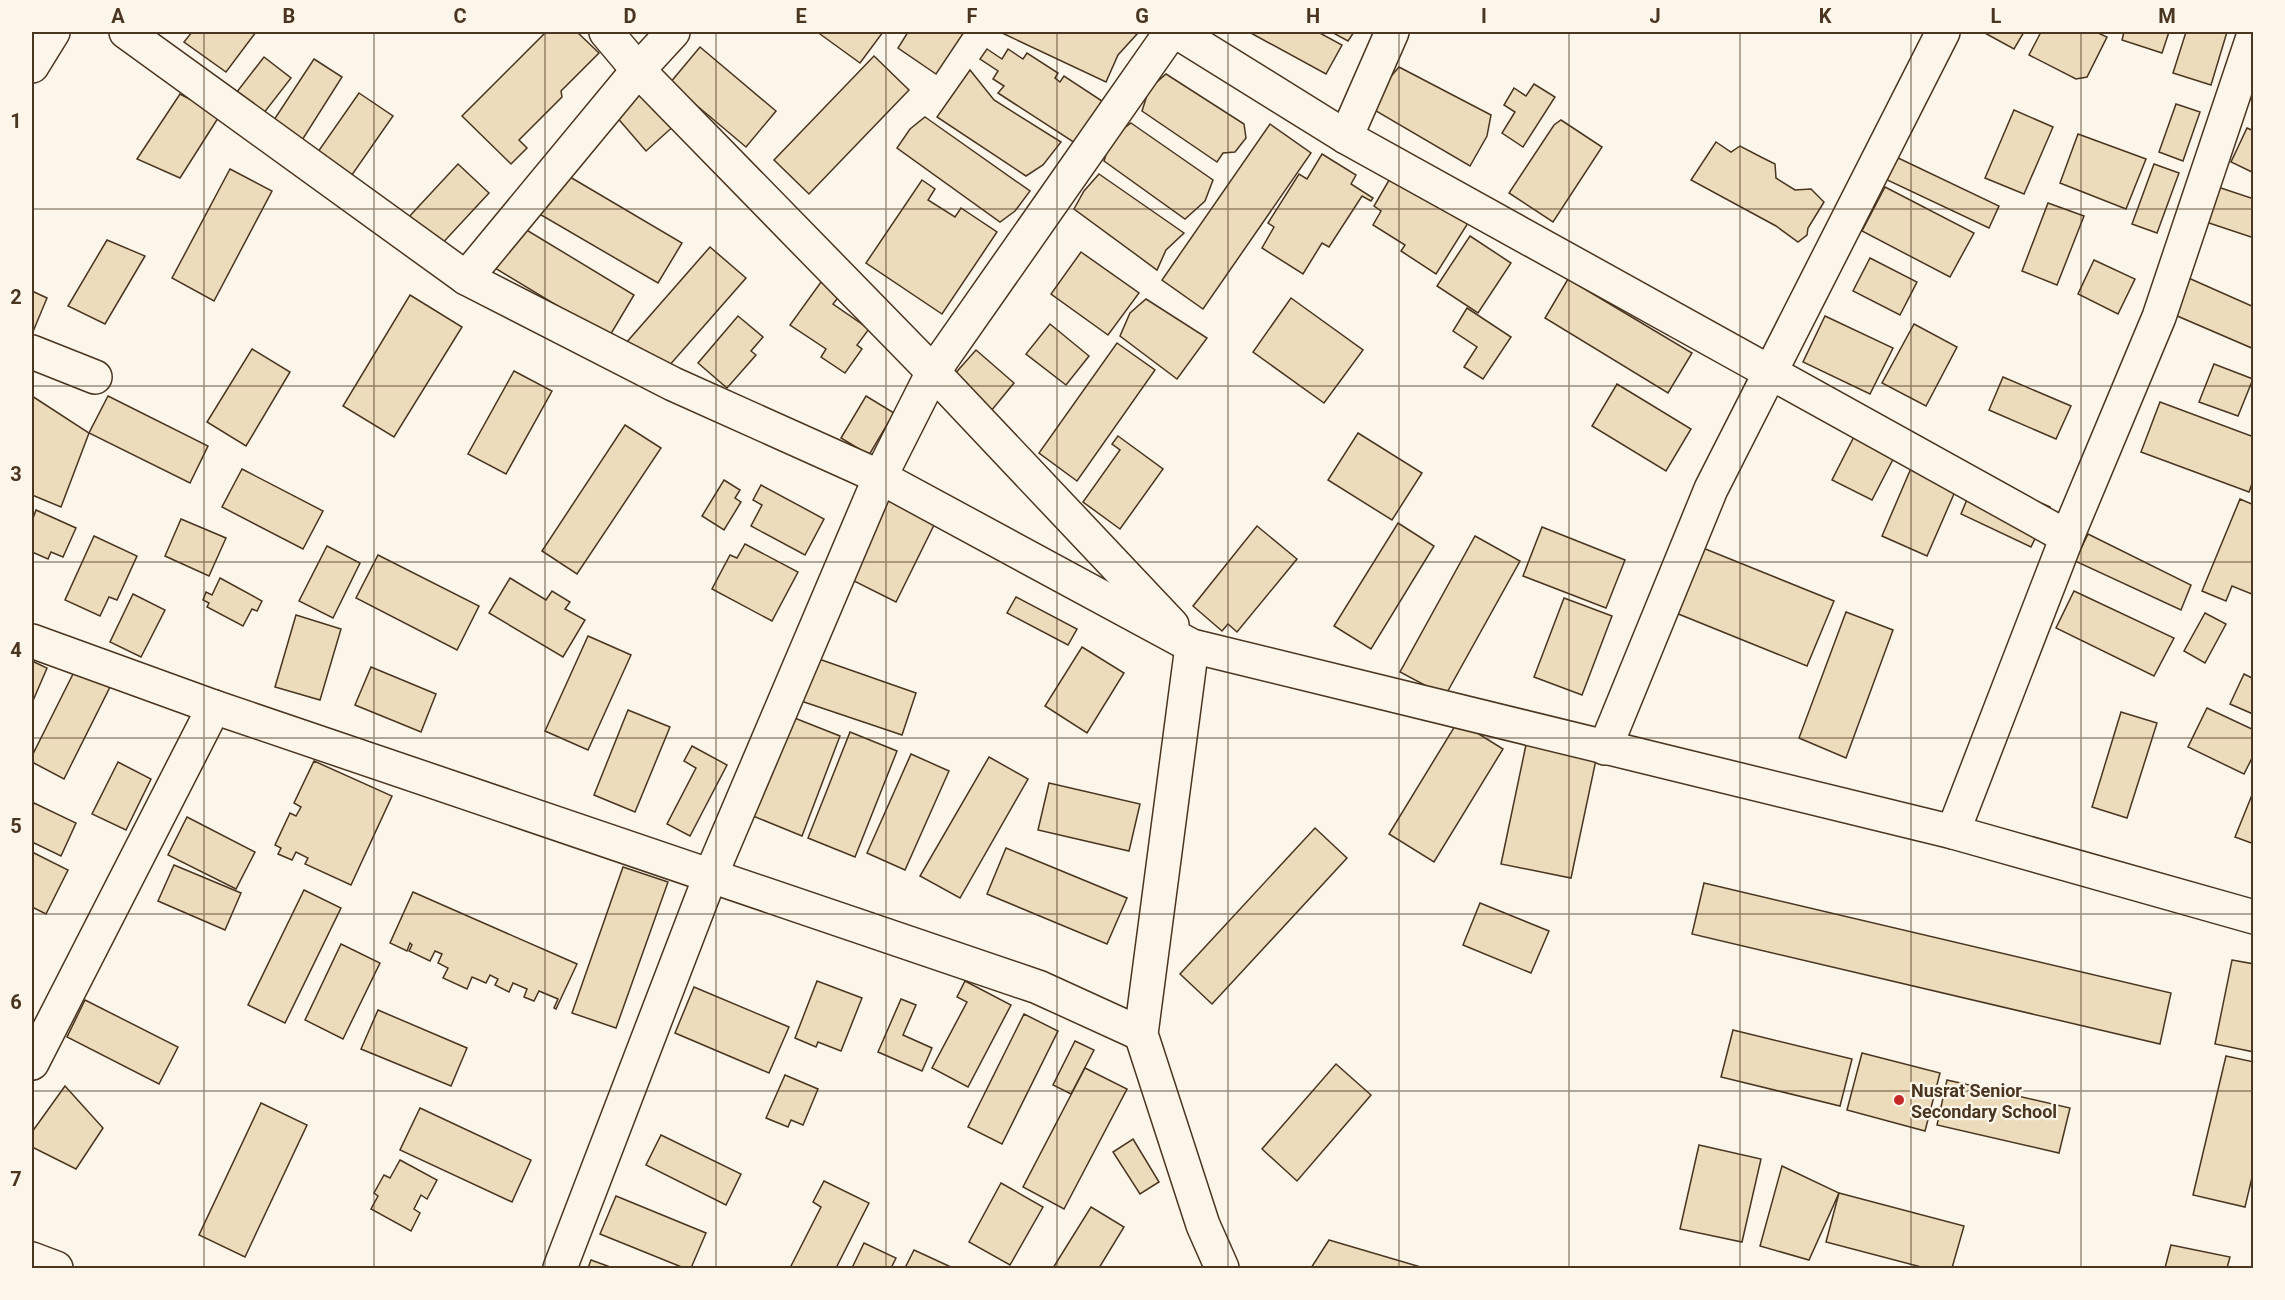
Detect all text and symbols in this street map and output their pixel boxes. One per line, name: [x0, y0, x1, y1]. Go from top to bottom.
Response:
text: A: [111, 4, 125, 28]
text: B: [283, 4, 295, 28]
text: C: [453, 4, 467, 28]
text: D: [624, 4, 637, 28]
text: E: [795, 4, 807, 28]
text: F: [967, 4, 978, 28]
text: G: [1135, 4, 1149, 28]
text: H: [1306, 4, 1320, 28]
text: I: [1481, 4, 1487, 28]
text: J: [1649, 4, 1661, 28]
text: K: [1819, 4, 1832, 28]
text: L: [1991, 4, 2002, 28]
text: M: [2158, 4, 2176, 28]
text: 1: [10, 109, 22, 133]
text: 2: [10, 285, 22, 309]
text: 3: [10, 462, 22, 486]
text: 4: [10, 638, 22, 662]
text: 5: [10, 814, 22, 838]
text: 6: [10, 990, 22, 1014]
place label: Nusrat Senior Secondary School: [1911, 1080, 2057, 1122]
marker: Nusrat Senior Secondary School: [1892, 1093, 1906, 1107]
text: 7: [10, 1167, 22, 1191]

